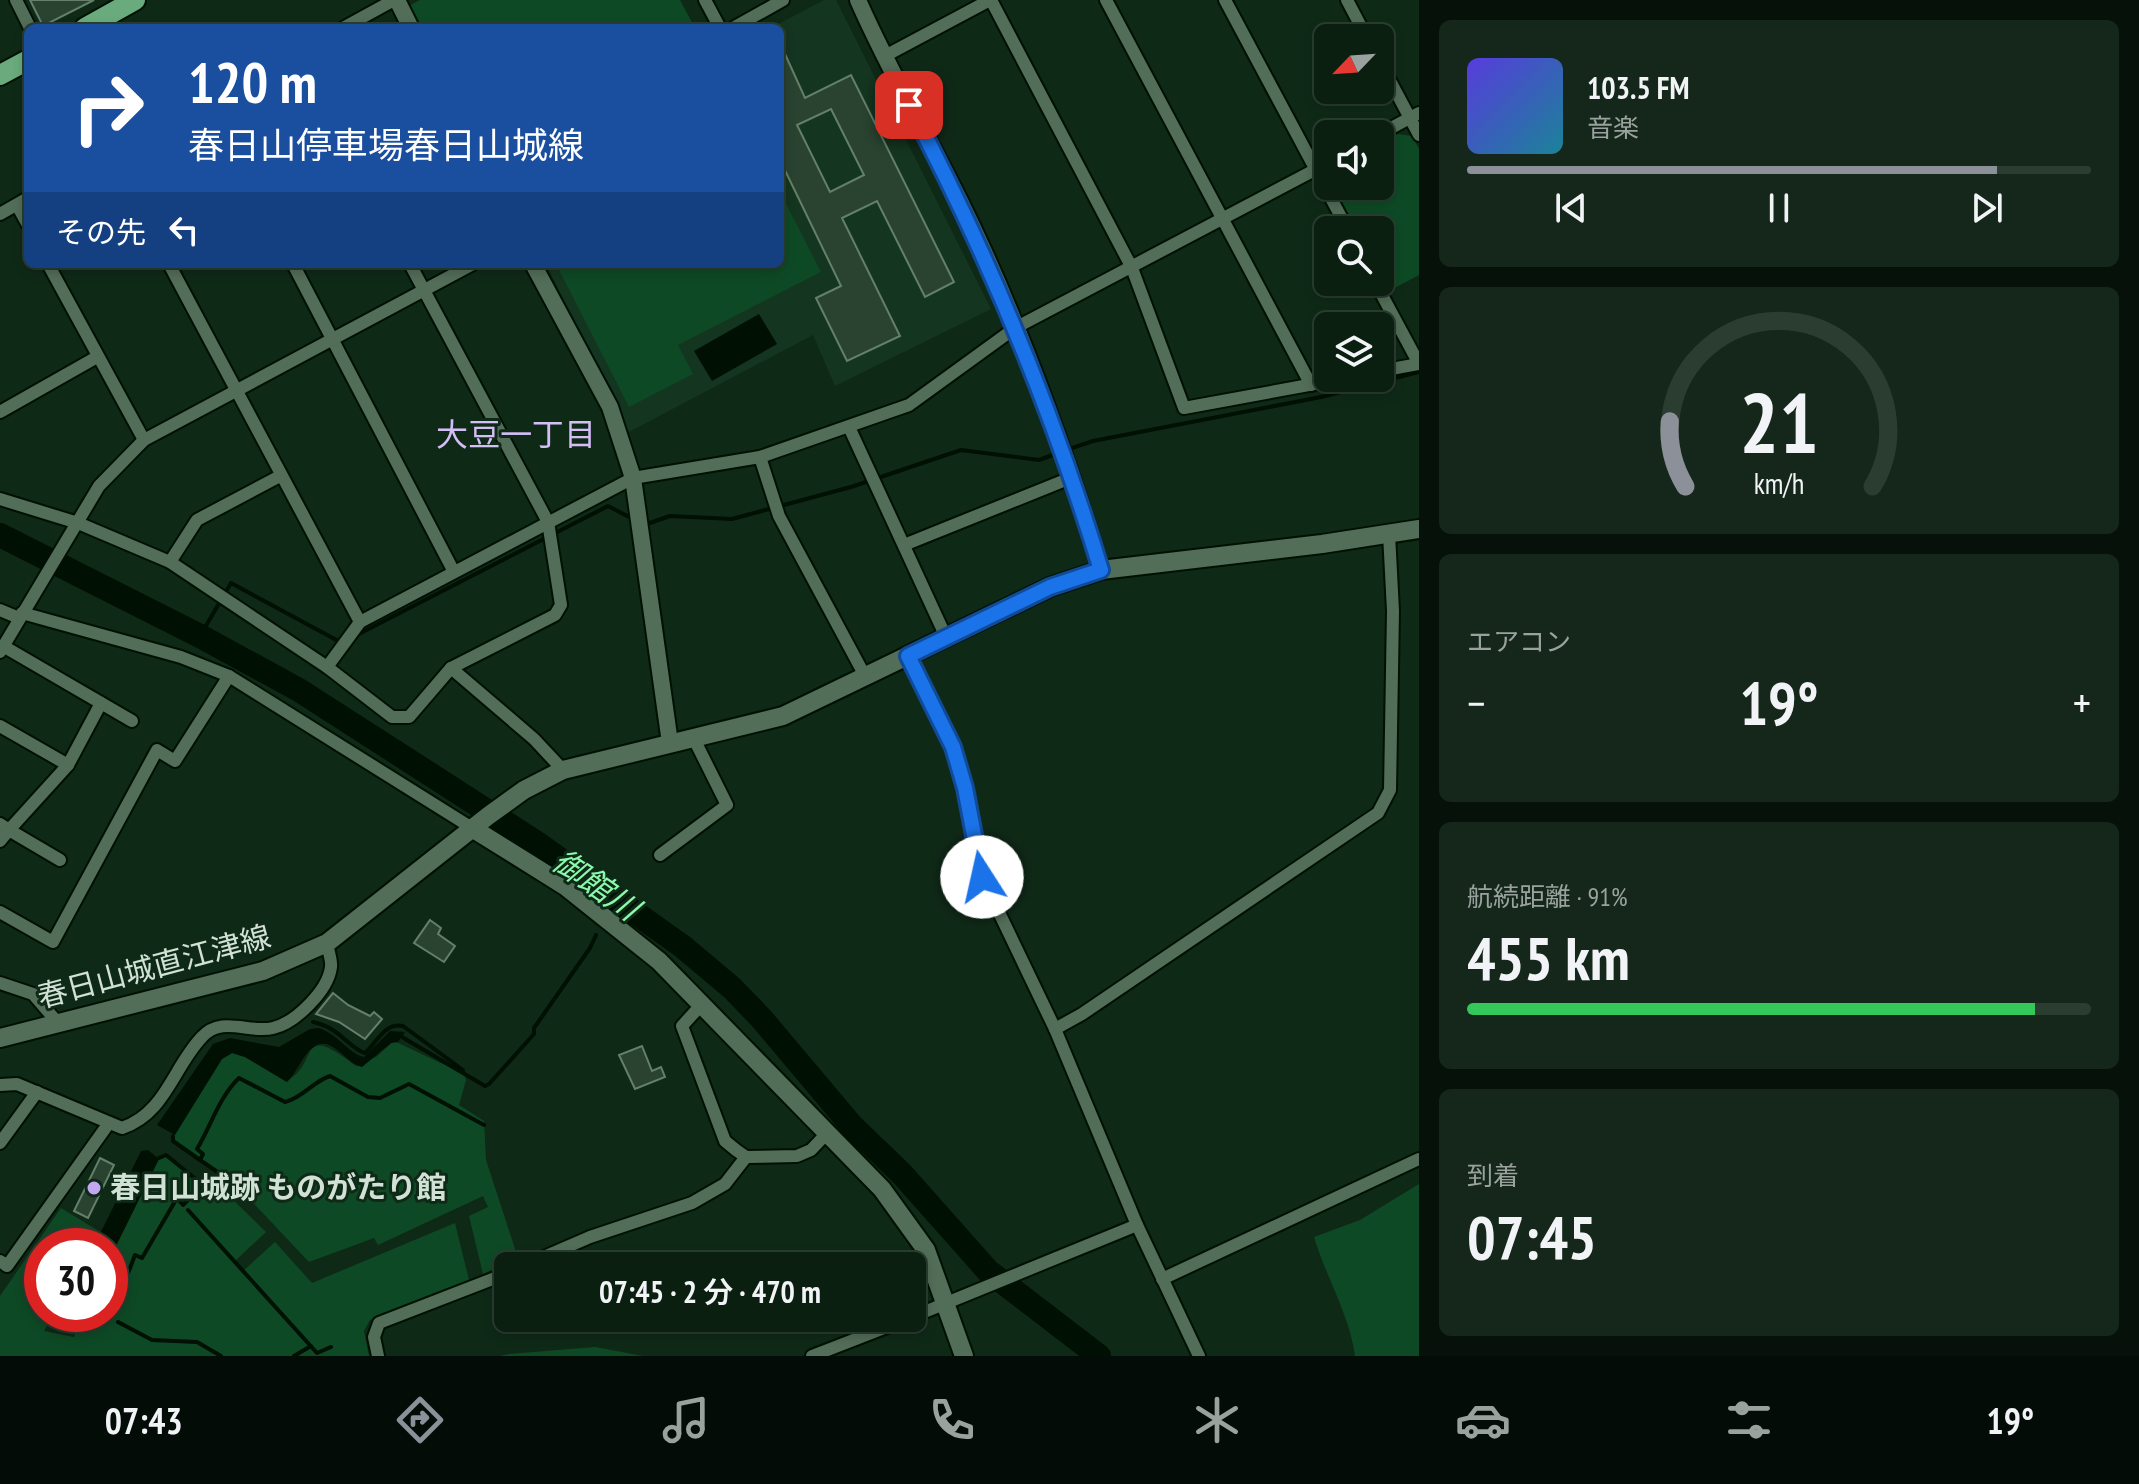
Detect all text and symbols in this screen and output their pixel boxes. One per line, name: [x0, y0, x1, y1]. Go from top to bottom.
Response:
north arrow: [1314, 24, 1394, 104]
map controls: [1314, 24, 1394, 392]
text: 120 m: [188, 46, 317, 118]
icon: right: [56, 56, 160, 160]
text: 103.5 FM: [1587, 68, 1689, 107]
pin: [875, 71, 943, 139]
icon: arrive: [887, 83, 931, 127]
text: 音楽: [1587, 111, 1639, 144]
button: sound: [1314, 120, 1394, 200]
text: 春日山停車場春日山城線: [188, 121, 584, 168]
icon: previous: [1549, 186, 1593, 230]
icon: pause: [1757, 186, 1801, 230]
icon: next: [1965, 186, 2009, 230]
icon: left: [162, 208, 206, 252]
text: その先: [56, 212, 146, 251]
button: search: [1314, 216, 1394, 296]
button: layers: [1314, 312, 1394, 392]
text: 21: [1739, 367, 1819, 475]
district label: 大豆一丁目: [436, 413, 596, 455]
text: km/h: [1754, 465, 1804, 502]
text: エアコン: [1467, 625, 1571, 658]
text: 19°: [1739, 664, 1819, 742]
text: −: [1467, 674, 1485, 731]
text: +: [2073, 674, 2091, 731]
position arrow: [940, 835, 1024, 919]
water label: 御館川: [545, 839, 650, 931]
text: 航続距離 · 91%: [1467, 880, 1628, 913]
street label: 春日山城直江津線: [33, 916, 275, 1015]
text: 455 km: [1467, 919, 1630, 997]
text: 到着: [1467, 1159, 1519, 1192]
place label: 春日山城跡 ものがたり館: [110, 1167, 446, 1206]
marker: 春日山城跡 ものがたり館: [85, 1179, 103, 1197]
text: 07:45: [1467, 1198, 1597, 1276]
speed limit sign: 30: [24, 1228, 128, 1332]
text: 07:45 · 2 分 · 470 m: [599, 1272, 821, 1311]
icon: directions: [392, 1392, 448, 1448]
icon: music: [658, 1392, 714, 1448]
icon: phone: [924, 1392, 980, 1448]
icon: climate: [1189, 1392, 1245, 1448]
icon: car: [1455, 1392, 1511, 1448]
icon: filters: [1721, 1392, 1777, 1448]
text: 07:43: [105, 1397, 183, 1444]
text: 19°: [1987, 1397, 2034, 1444]

